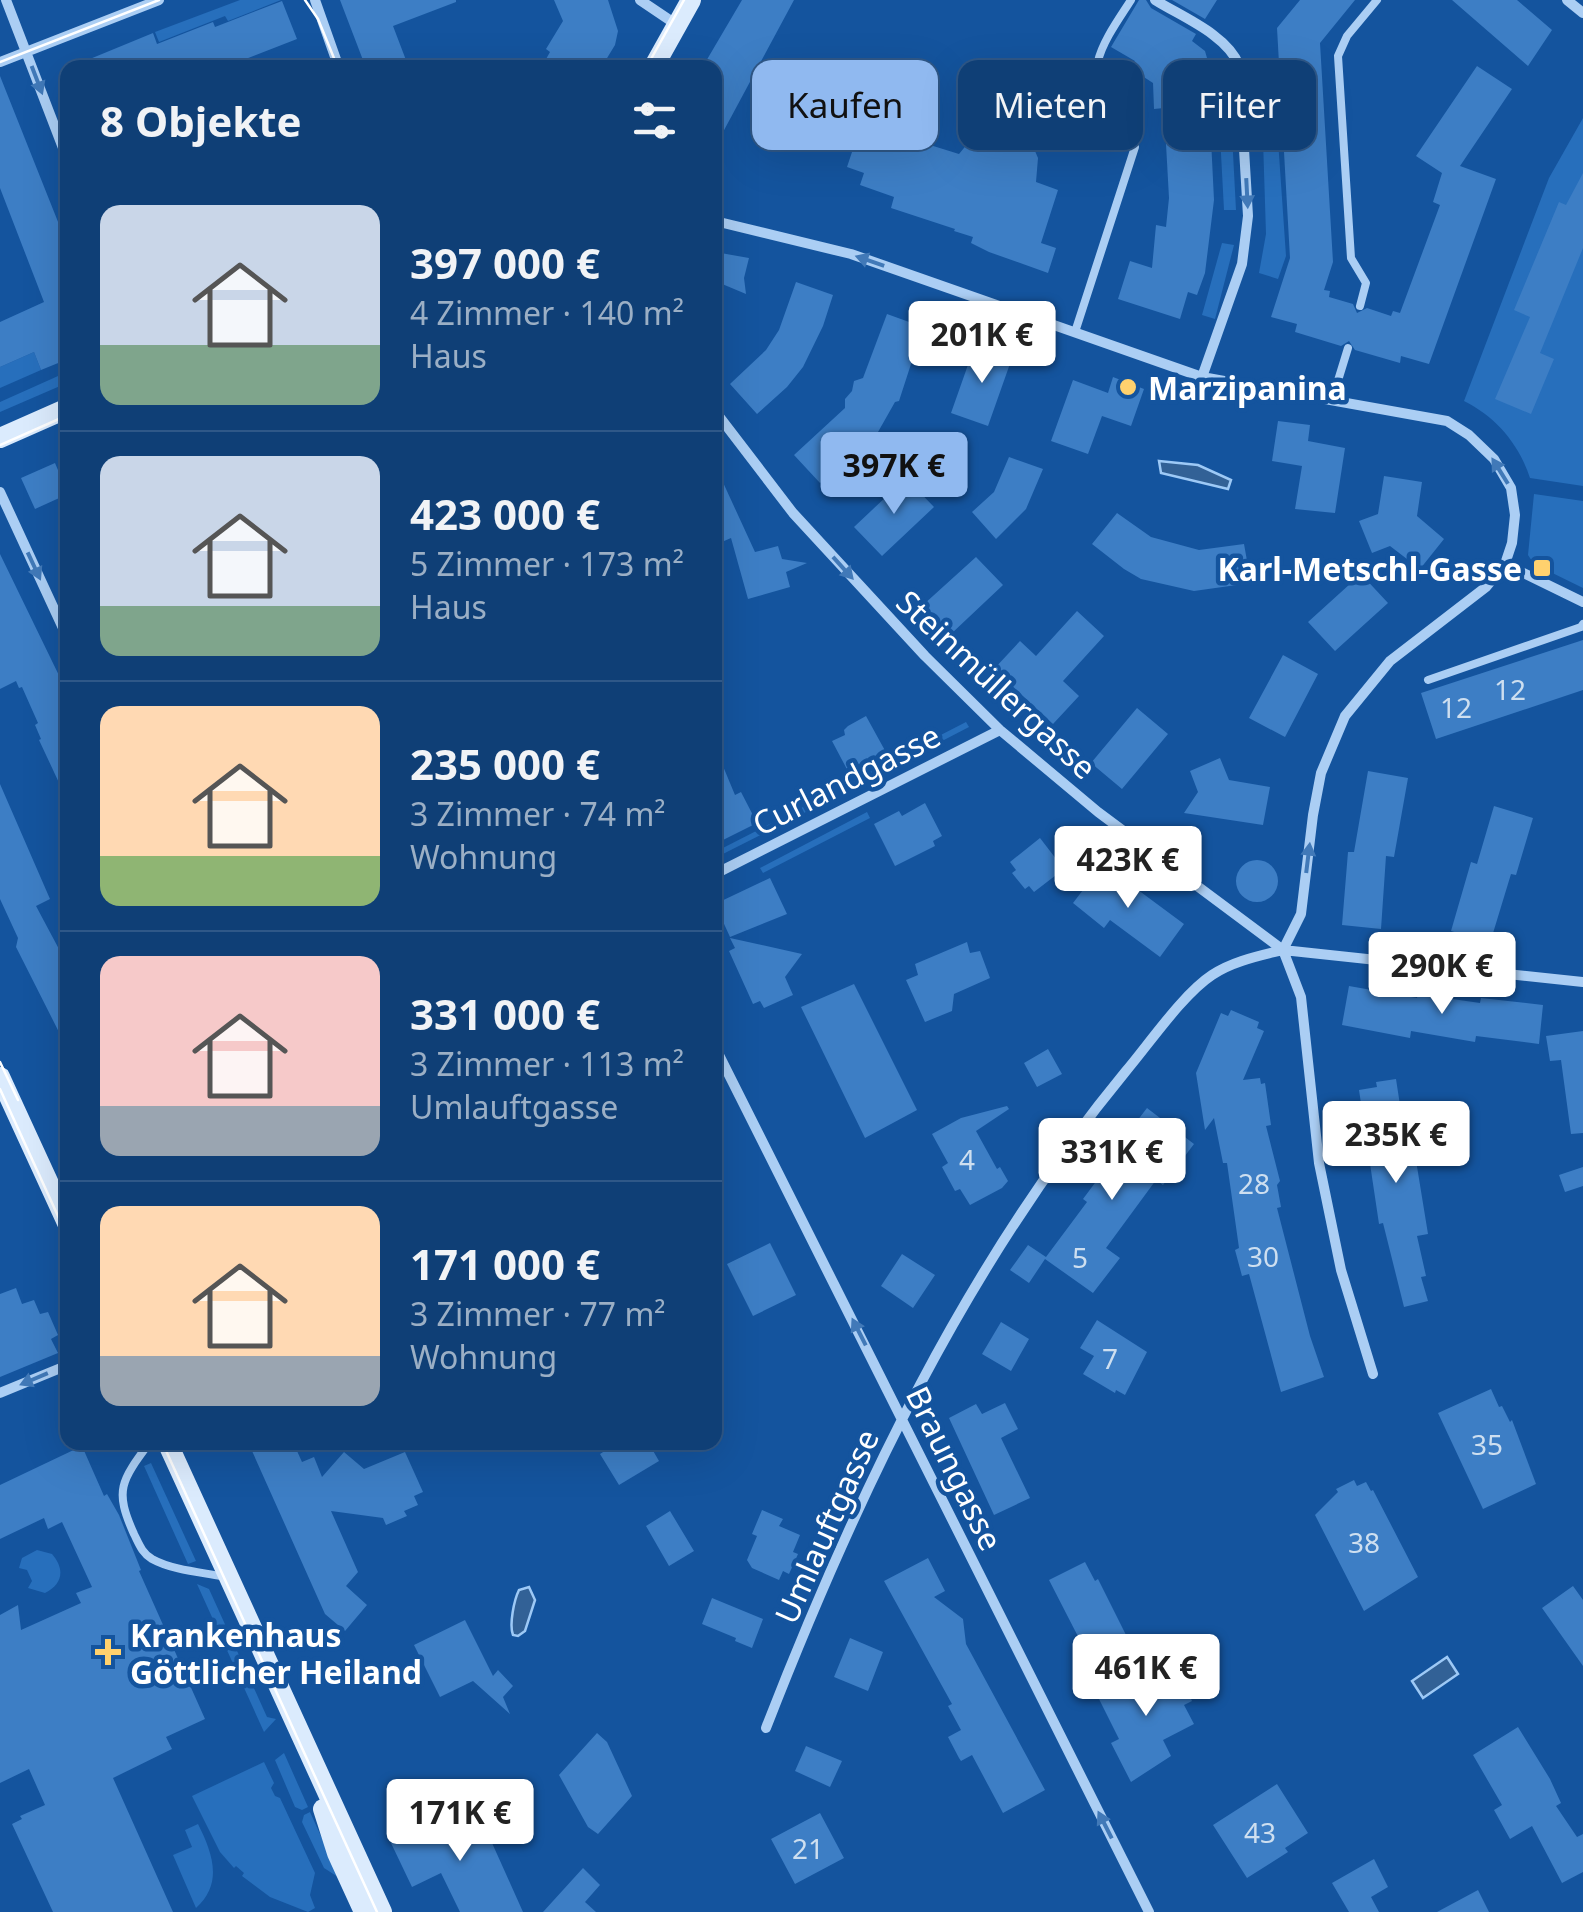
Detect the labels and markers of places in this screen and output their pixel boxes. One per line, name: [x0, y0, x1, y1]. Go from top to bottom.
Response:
pin: 201K €: [901, 301, 1063, 386]
place label: Marzipanina: [1148, 366, 1347, 409]
marker: Marzipanina: [1117, 376, 1139, 398]
pin: 397K €: [813, 432, 975, 517]
place label: Karl-Metschl-Gasse: [1218, 547, 1522, 590]
marker: Karl-Metschl-Gasse: [1531, 557, 1553, 579]
pin: 423K €: [1047, 826, 1209, 911]
pin: 290K €: [1361, 932, 1523, 1017]
pin: 235K €: [1315, 1101, 1477, 1186]
pin: 331K €: [1031, 1118, 1193, 1203]
place label: Krankenhaus Göttlicher Heiland: [130, 1613, 422, 1693]
pin: 461K €: [1065, 1634, 1227, 1719]
marker: Krankenhaus Göttlicher Heiland: [95, 1639, 121, 1665]
pin: 171K €: [379, 1779, 541, 1864]

